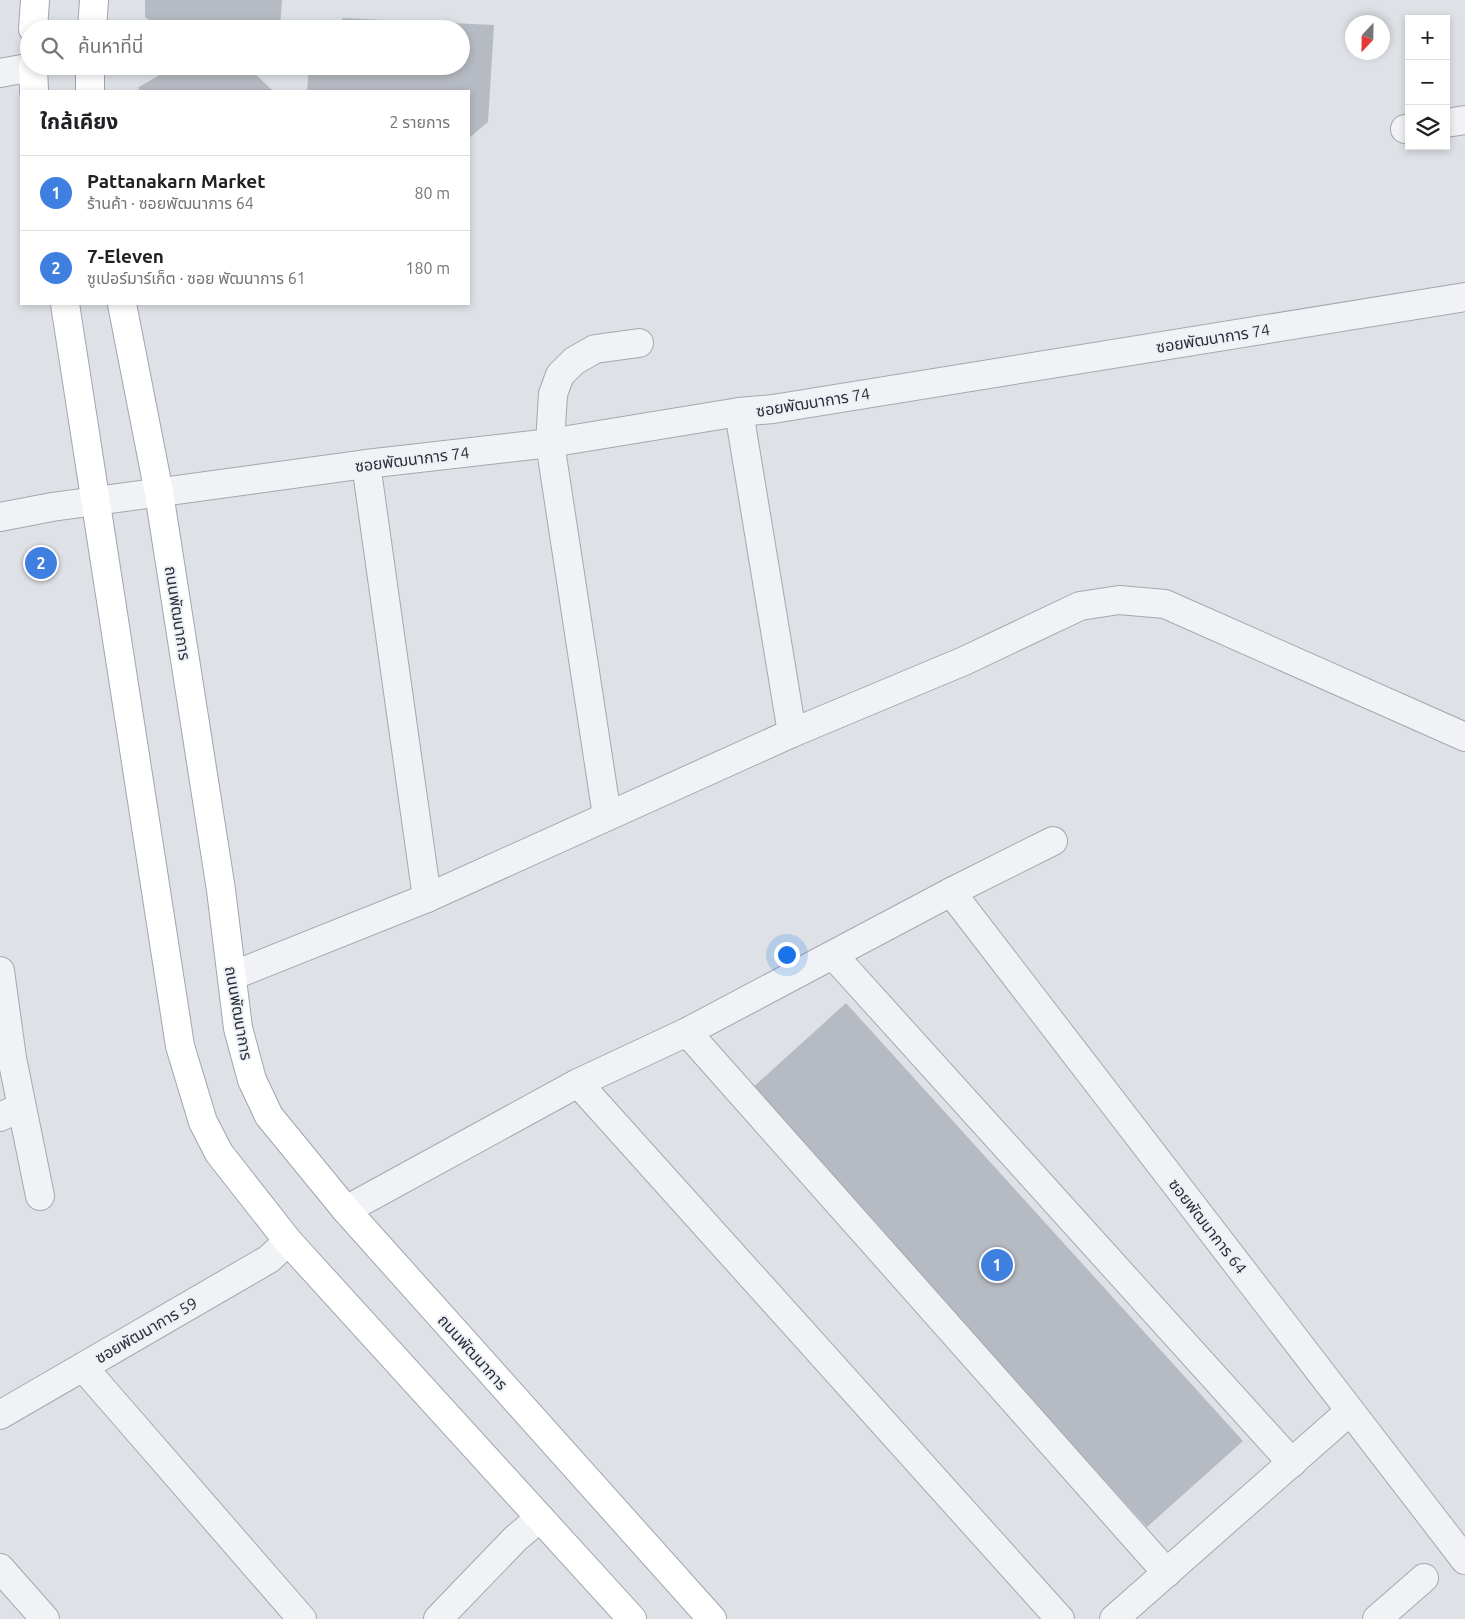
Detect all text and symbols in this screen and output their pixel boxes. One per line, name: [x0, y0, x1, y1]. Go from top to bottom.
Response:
north arrow: [1345, 15, 1390, 60]
map controls: [1405, 15, 1450, 150]
button: +: [1405, 15, 1450, 60]
search box: [20, 20, 470, 75]
icon: search: [38, 34, 66, 62]
text: ค้นหาที่นี่: [78, 35, 143, 57]
button: −: [1405, 60, 1450, 105]
button: layers: [1405, 105, 1450, 150]
text: ใกล้เคียง: [40, 109, 118, 133]
text: 2 รายการ: [390, 113, 450, 131]
text: Pattanakarn Market: [87, 170, 265, 192]
text: 1: [51, 184, 61, 202]
text: 80 m: [414, 184, 450, 202]
text: ร้านค้า · ซอยพัฒนาการ 64: [87, 194, 254, 212]
text: 7-Eleven: [87, 245, 164, 267]
text: 2: [51, 259, 61, 277]
text: 180 m: [405, 259, 450, 277]
text: ซูเปอร์มาร์เก็ต · ซอย พัฒนาการ 61: [87, 269, 306, 287]
street label: ซอยพัฒนาการ 74: [1155, 320, 1271, 356]
street label: ซอยพัฒนาการ 74: [755, 384, 871, 420]
street label: ซอยพัฒนาการ 74: [354, 443, 470, 475]
pin: 2: [25, 544, 57, 582]
street label: ถนนพัฒนาการ: [162, 565, 194, 662]
your location: [774, 942, 800, 968]
street label: ถนนพัฒนาการ: [222, 965, 256, 1062]
street label: ซอยพัฒนาการ 64: [1165, 1175, 1251, 1277]
pin: 1: [981, 1246, 1013, 1284]
street label: ซอยพัฒนาการ 59: [92, 1293, 200, 1367]
street label: ถนนพัฒนาการ: [435, 1311, 512, 1393]

